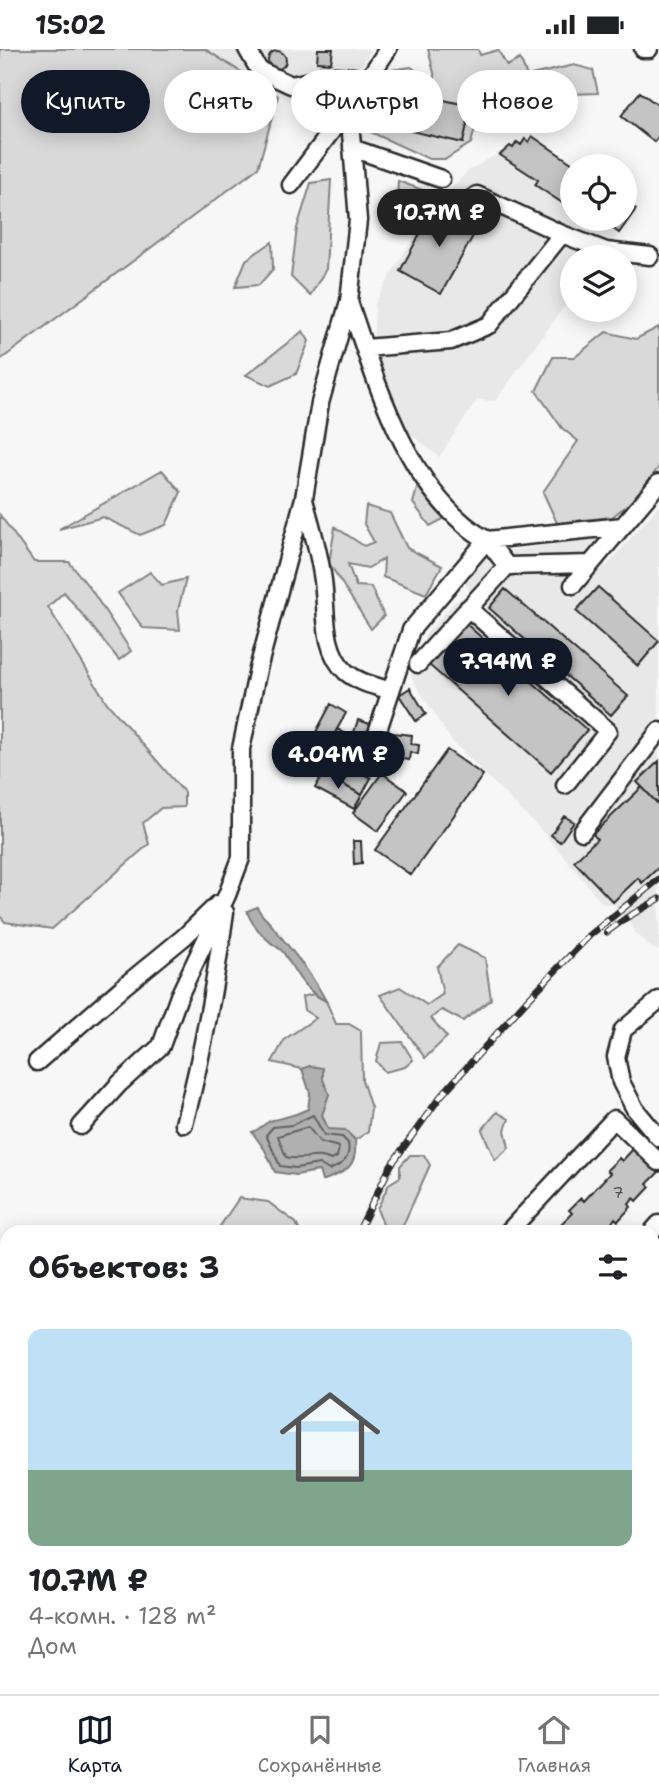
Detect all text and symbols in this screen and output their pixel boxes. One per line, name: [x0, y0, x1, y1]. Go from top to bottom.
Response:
text: 15:02: [35, 7, 106, 42]
chip: Купить: [21, 70, 150, 133]
chip: Снять: [164, 70, 277, 133]
chip: Фильтры: [291, 70, 443, 133]
chip: Новое: [457, 70, 578, 133]
map controls: [560, 154, 637, 322]
button: locate: [560, 154, 637, 231]
pin: 10.7M ₽: [374, 189, 504, 249]
text: 10.7M ₽: [393, 197, 485, 227]
button: layers: [560, 245, 637, 322]
pin: 7.94M ₽: [443, 639, 573, 698]
text: 7.94M ₽: [459, 646, 557, 676]
pin: 4.04M ₽: [273, 731, 403, 791]
text: 4.04M ₽: [288, 739, 388, 769]
house number: 7: [612, 1182, 624, 1203]
text: Объектов: 3: [28, 1247, 220, 1288]
icon: filters: [594, 1248, 632, 1286]
icon: home: [267, 1374, 393, 1500]
text: 10.7M ₽: [28, 1560, 148, 1601]
text: 4-комн. · 128 m²: [28, 1601, 216, 1631]
text: Дом: [28, 1631, 77, 1661]
tab: Карта: [68, 1711, 122, 1778]
tab: Сохранённые: [258, 1711, 382, 1778]
tab: Главная: [518, 1711, 591, 1778]

